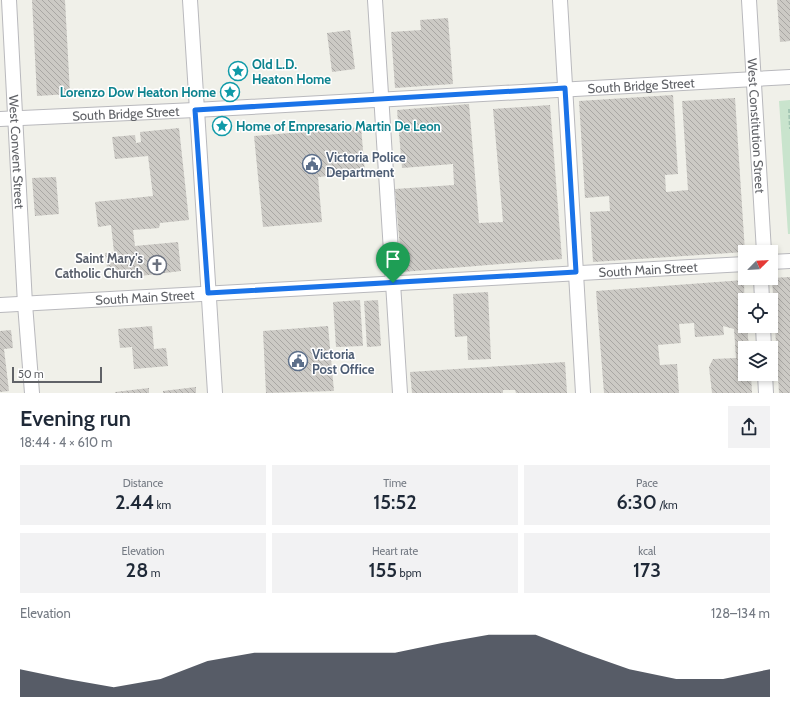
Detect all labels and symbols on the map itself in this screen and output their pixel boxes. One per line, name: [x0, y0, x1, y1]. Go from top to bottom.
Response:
place label: Old L.D. Heaton Home: [252, 56, 331, 87]
street label: West Constitution Street: [744, 58, 769, 194]
place icon: Old L.D. Heaton Home: [227, 60, 249, 82]
street label: South Bridge Street: [587, 74, 696, 96]
place icon: Lorenzo Dow Heaton Home: [219, 81, 241, 103]
place label: Lorenzo Dow Heaton Home: [60, 84, 216, 100]
street label: West Convent Street: [6, 94, 28, 210]
street label: South Bridge Street: [72, 103, 180, 124]
place icon: Home of Empresario Martin De Leon: [211, 115, 233, 137]
place label: Home of Empresario Martin De Leon: [236, 118, 441, 134]
place label: Victoria Police Department: [326, 149, 406, 180]
public building icon: Victoria Police Department: [301, 153, 323, 175]
pin: [376, 242, 410, 283]
north arrow: [738, 245, 778, 285]
place label: Saint Mary's Catholic Church: [55, 250, 143, 281]
church icon: Saint Mary's Catholic Church: [146, 254, 168, 276]
street label: South Main Street: [598, 259, 699, 280]
street label: South Main Street: [95, 286, 195, 308]
place label: Victoria Post Office: [312, 346, 375, 377]
public building icon: Victoria Post Office: [287, 350, 309, 372]
scale bar: [12, 365, 102, 384]

